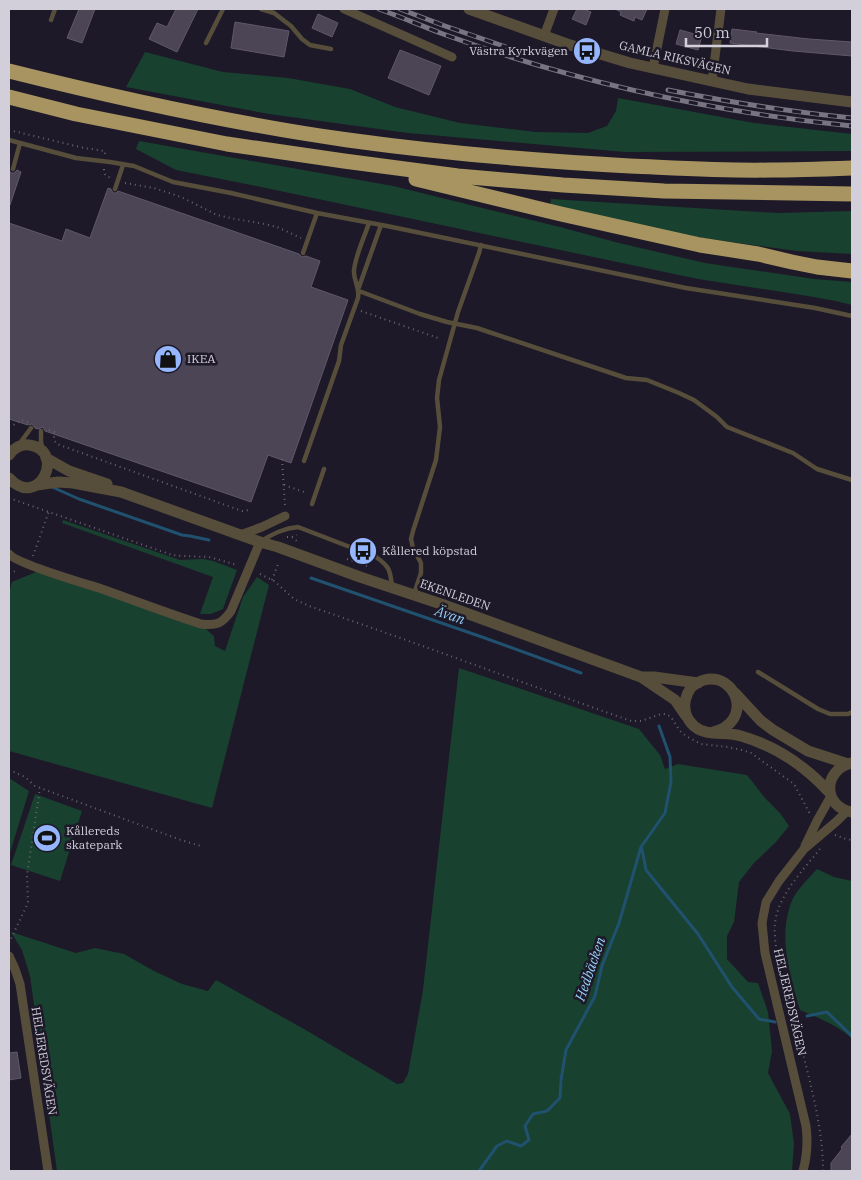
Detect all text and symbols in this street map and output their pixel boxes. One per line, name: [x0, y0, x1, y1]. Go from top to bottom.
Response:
scale bar: [686, 15, 767, 47]
text: 50 m: [694, 23, 730, 42]
bus stop icon: Västra Kyrkvägen: [572, 36, 602, 66]
street label: GAMLA RIKSVÄGEN: [618, 37, 732, 78]
place label: Västra Kyrkvägen: [469, 43, 568, 58]
shop icon: IKEA: [153, 344, 183, 374]
place label: IKEA: [187, 351, 216, 366]
bus stop icon: Kållered köpstad: [348, 536, 378, 566]
place label: Kållered köpstad: [382, 543, 477, 558]
street label: EKENLEDEN: [418, 575, 492, 614]
water label: Ävan: [432, 601, 467, 628]
sports icon: Kållereds skatepark: [32, 823, 62, 853]
place label: Kållereds skatepark: [66, 823, 122, 852]
water label: Hedbäcken: [570, 935, 609, 1004]
street label: HELJEREDSVÄGEN: [771, 947, 810, 1057]
street label: HELJEREDSVÄGEN: [29, 1006, 60, 1116]

